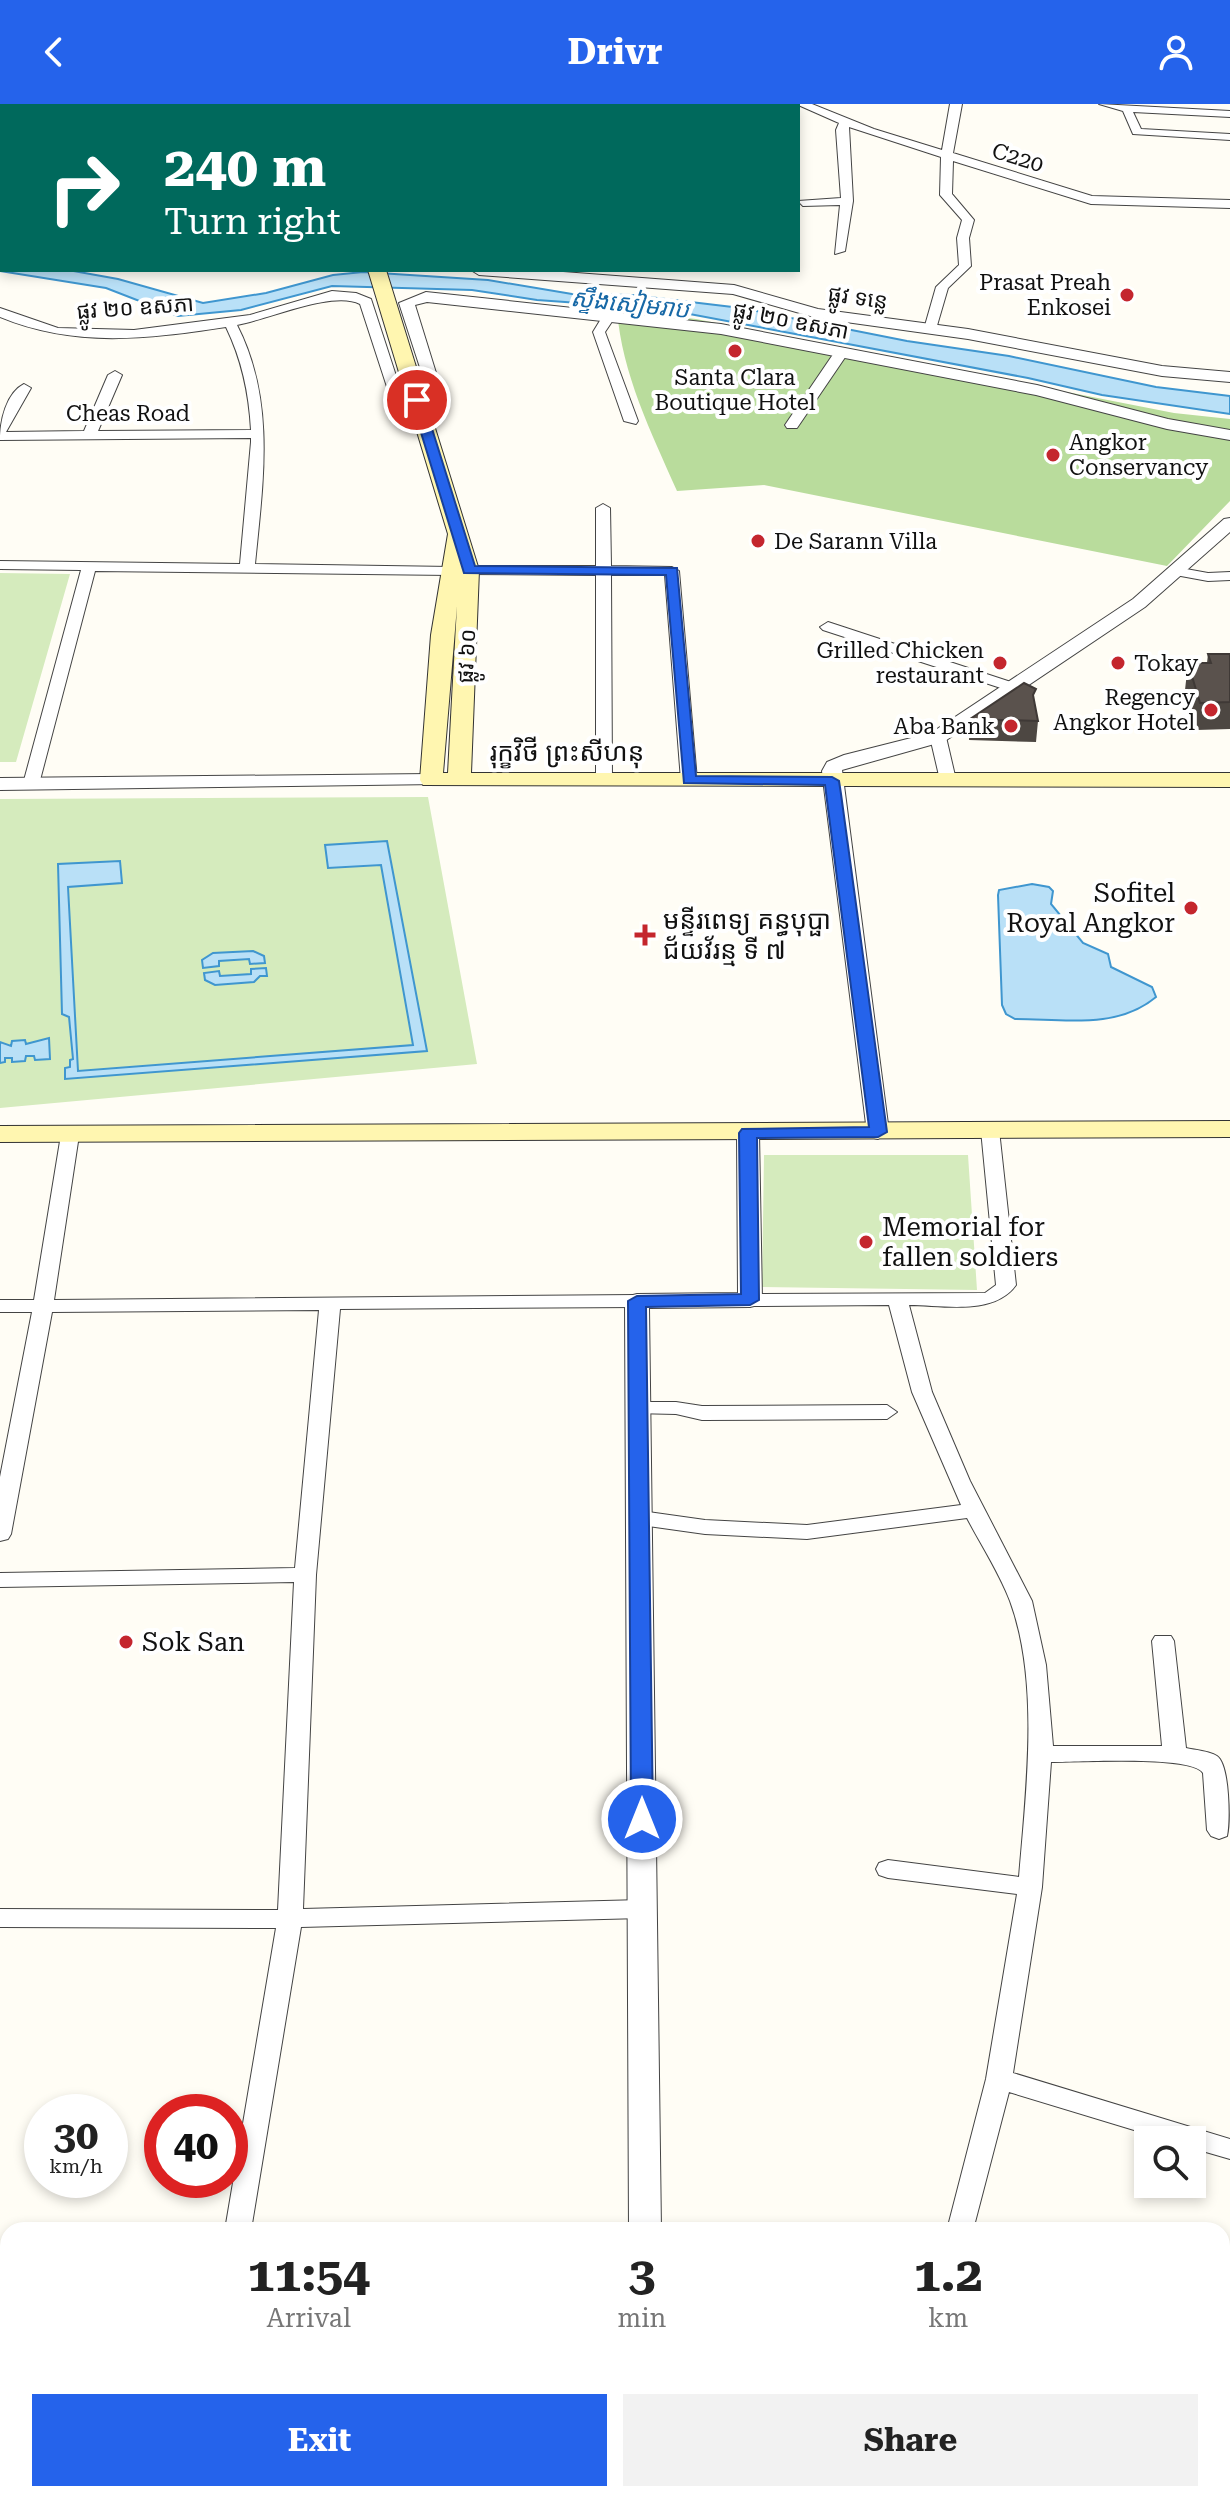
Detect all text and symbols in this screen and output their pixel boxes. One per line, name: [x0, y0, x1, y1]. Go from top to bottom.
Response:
icon: back: [32, 30, 76, 74]
icon: person: [1154, 30, 1198, 74]
text: Drivr: [567, 31, 663, 73]
text: 240 m: [164, 134, 326, 200]
icon: right: [32, 136, 136, 240]
street label: C220: [989, 138, 1047, 177]
text: Turn right: [164, 201, 341, 243]
place label: Prasat Preah Enkosei: [979, 270, 1111, 320]
street label: ផ្លូវ ទន្លេ: [825, 281, 889, 322]
water label: ស្ទឹងសៀមរាប: [569, 282, 693, 325]
marker: Prasat Preah Enkosei: [1118, 286, 1136, 304]
street label: ផ្លូវ ២០ ឧសភា: [76, 291, 195, 332]
street label: ផ្លូវ ២០ ឧសភា: [729, 297, 851, 351]
marker: Santa Clara Boutique Hotel: [726, 342, 744, 360]
place label: Santa Clara Boutique Hotel: [655, 365, 816, 415]
pin: [383, 366, 451, 434]
icon: arrive: [395, 378, 439, 422]
street label: Cheas Road: [66, 401, 190, 426]
place label: Angkor Conservancy: [1069, 430, 1208, 480]
marker: Angkor Conservancy: [1044, 446, 1062, 464]
place label: De Sarann Villa: [774, 529, 937, 554]
marker: De Sarann Villa: [749, 532, 767, 550]
street label: ផ្លូវ ៦០: [453, 628, 488, 684]
place label: Grilled Chicken restaurant: [816, 638, 984, 688]
place label: Tokay: [1134, 651, 1198, 676]
marker: Grilled Chicken restaurant: [991, 654, 1009, 672]
marker: Tokay: [1109, 654, 1127, 672]
place label: Regency Angkor Hotel: [1053, 685, 1195, 735]
marker: Regency Angkor Hotel: [1202, 701, 1220, 719]
place label: Aba Bank: [893, 714, 995, 739]
marker: Aba Bank: [1002, 717, 1020, 735]
street label: រុក្ខវិថី ព្រះសីហនុ: [490, 736, 644, 769]
place label: Sofitel Royal Angkor: [1006, 878, 1175, 938]
marker: Sofitel Royal Angkor: [1182, 899, 1200, 917]
place label: មន្ទីរពេទ្យ គន្ធបុប្ផា ជ័យវ័រន្ម ទី ៧: [663, 905, 831, 967]
marker: មន្ទីរពេទ្យ គន្ធបុប្ផា ជ័យវ័រន្ម ទី ៧: [634, 924, 656, 946]
place label: Memorial for fallen soldiers: [882, 1212, 1058, 1272]
marker: Memorial for fallen soldiers: [857, 1233, 875, 1251]
place label: Sok San: [142, 1627, 245, 1657]
marker: Sok San: [117, 1633, 135, 1651]
position arrow: [600, 1777, 684, 1861]
speed limit sign: 40: [144, 2094, 248, 2198]
text: 30: [54, 2112, 98, 2159]
map controls: [1134, 2126, 1206, 2198]
button: search: [1134, 2126, 1206, 2198]
text: km/h: [49, 2154, 103, 2178]
text: 11:54: [247, 2247, 370, 2303]
text: 3: [628, 2247, 655, 2303]
text: 1.2: [914, 2247, 983, 2303]
text: Arrival: [266, 2303, 351, 2333]
text: min: [617, 2303, 666, 2333]
text: km: [928, 2303, 968, 2333]
button: Exit: [32, 2394, 607, 2486]
button: Share: [623, 2394, 1198, 2486]

